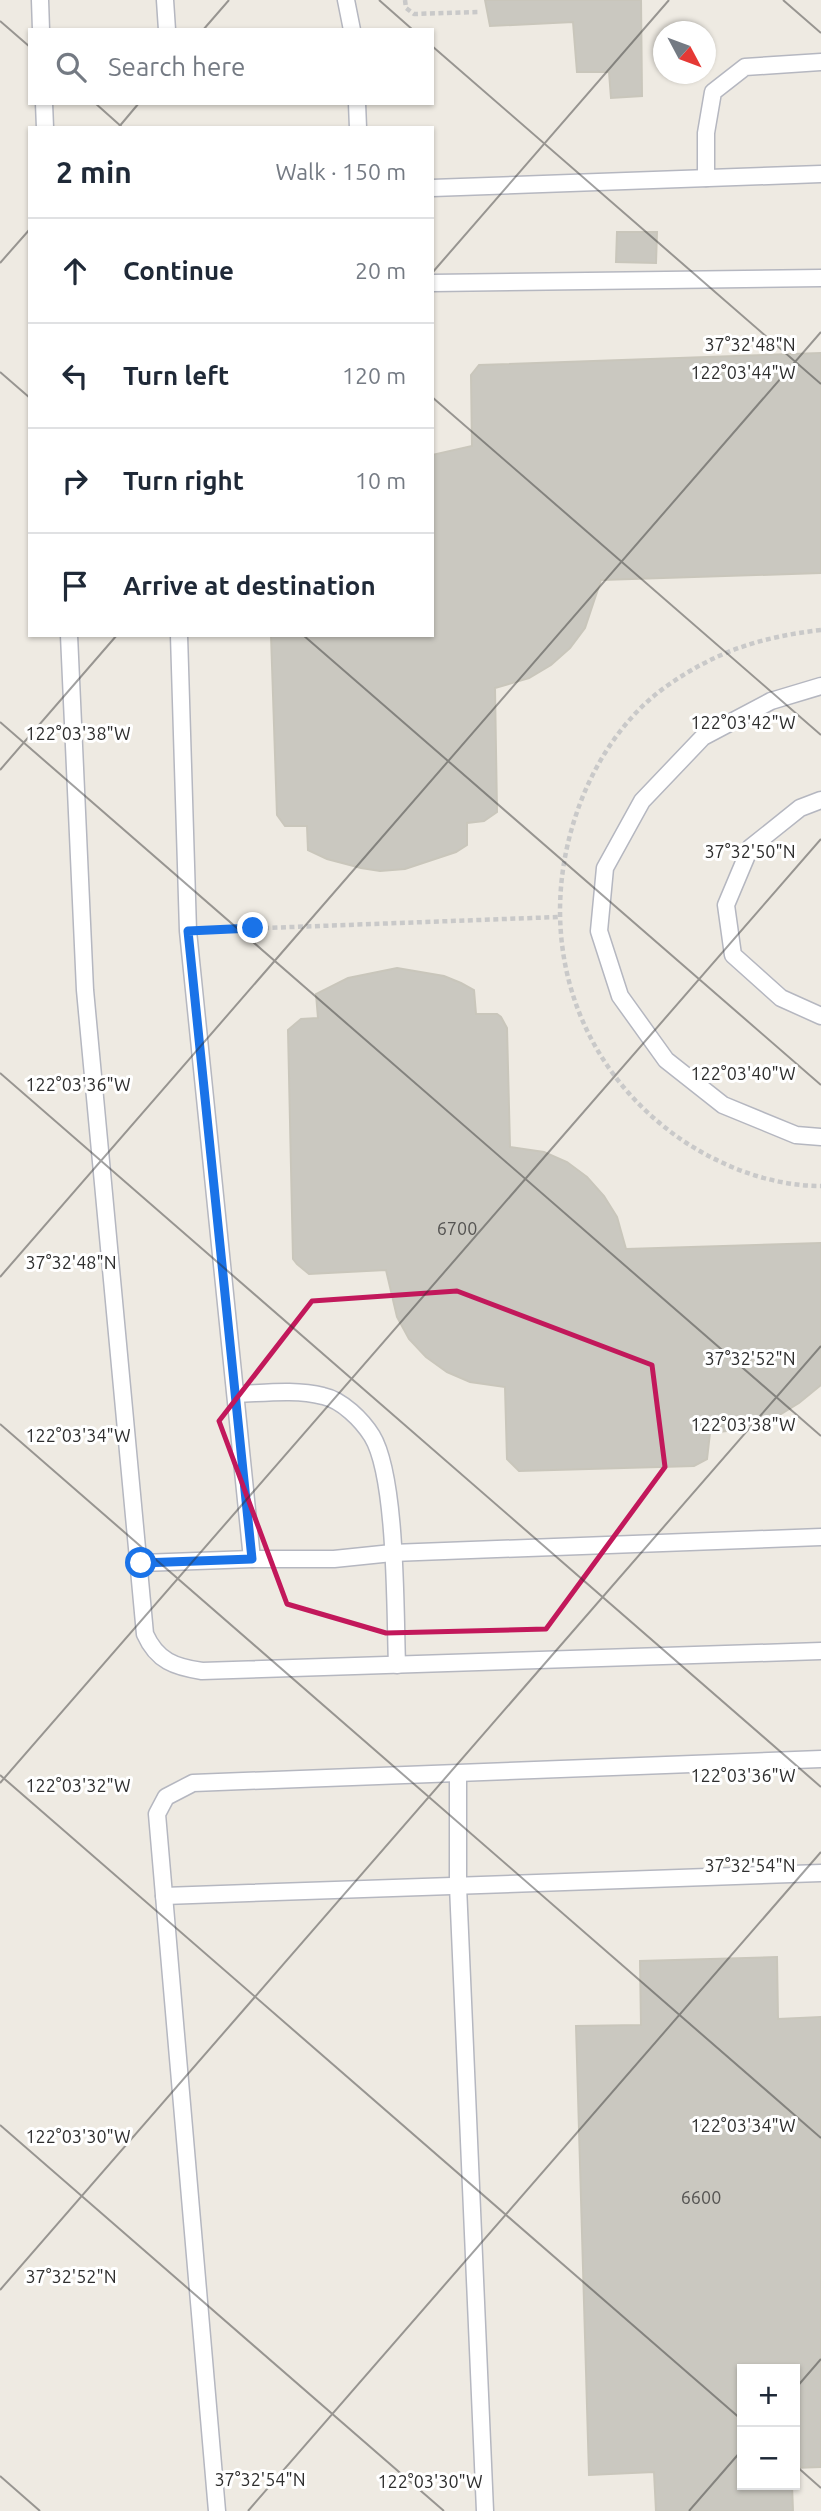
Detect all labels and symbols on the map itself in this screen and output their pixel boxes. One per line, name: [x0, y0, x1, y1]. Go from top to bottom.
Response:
north arrow: [653, 21, 716, 84]
text: 37°32'48"N: [704, 334, 796, 354]
text: 122°03'44"W: [690, 362, 796, 382]
text: 122°03'42"W: [690, 712, 796, 732]
text: 122°03'38"W: [25, 723, 131, 743]
text: 37°32'50"N: [704, 841, 796, 861]
route end: [237, 912, 268, 943]
text: 122°03'40"W: [690, 1063, 796, 1083]
text: 122°03'36"W: [25, 1074, 131, 1094]
house number: 6700: [437, 1218, 477, 1238]
text: 37°32'48"N: [25, 1252, 117, 1272]
text: 37°32'52"N: [704, 1348, 796, 1368]
text: 122°03'38"W: [690, 1414, 796, 1434]
text: 122°03'34"W: [25, 1425, 131, 1445]
route start: [125, 1547, 156, 1578]
text: 122°03'36"W: [690, 1765, 796, 1785]
text: 122°03'32"W: [25, 1775, 131, 1795]
text: 37°32'54"N: [704, 1855, 796, 1875]
text: 122°03'34"W: [690, 2115, 796, 2135]
text: 122°03'30"W: [25, 2126, 131, 2146]
house number: 6600: [681, 2187, 721, 2207]
text: 37°32'52"N: [25, 2266, 117, 2286]
text: 37°32'54"N: [214, 2469, 306, 2489]
text: 122°03'30"W: [377, 2471, 483, 2491]

